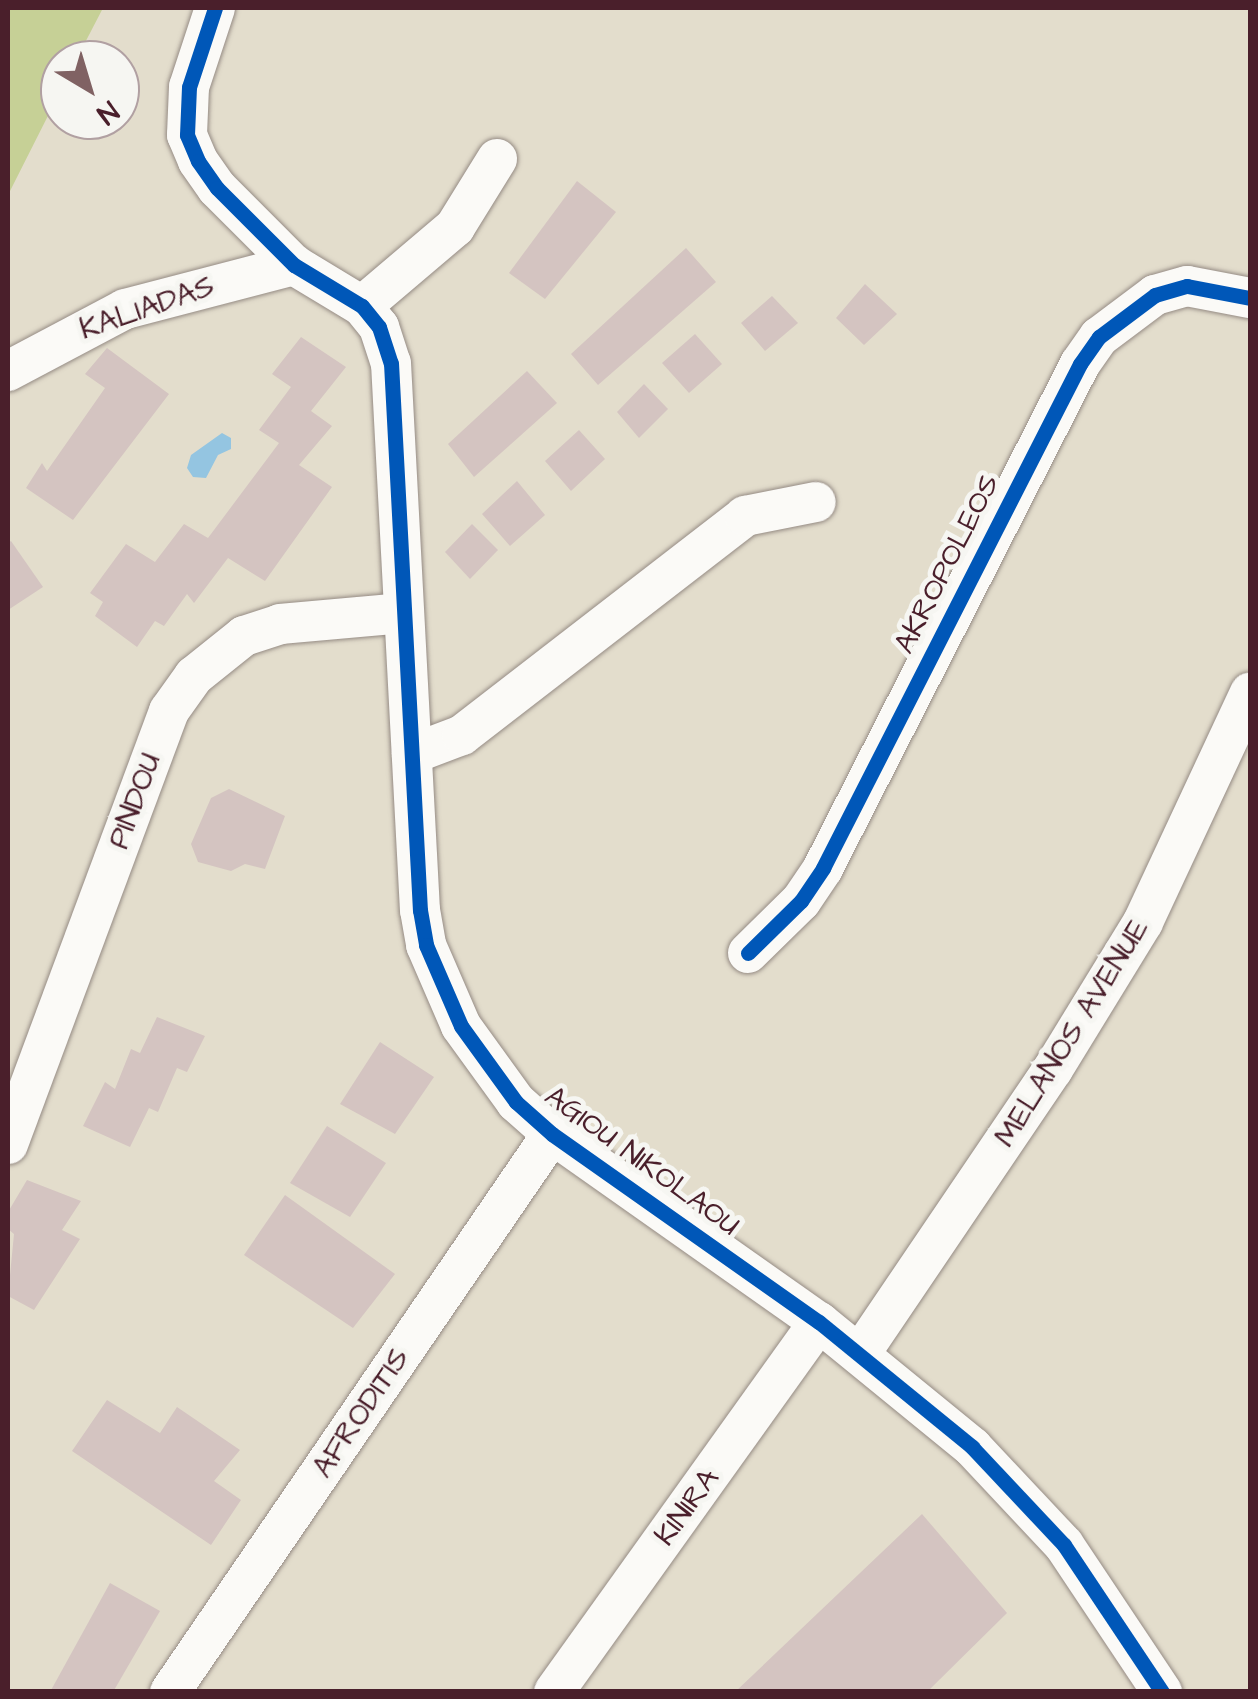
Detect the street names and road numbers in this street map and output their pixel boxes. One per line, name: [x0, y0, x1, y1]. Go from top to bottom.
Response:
street label: KALIADAS: [75, 268, 219, 348]
street label: AKROPOLEOS: [886, 469, 1008, 659]
street label: PINDOU: [101, 748, 169, 854]
street label: MELANOS AVENUE: [987, 912, 1157, 1154]
street label: AGIOU NIKOLAOU: [538, 1078, 746, 1244]
street label: AFRODITIS: [305, 1342, 417, 1484]
street label: KINIRA: [647, 1461, 727, 1553]

